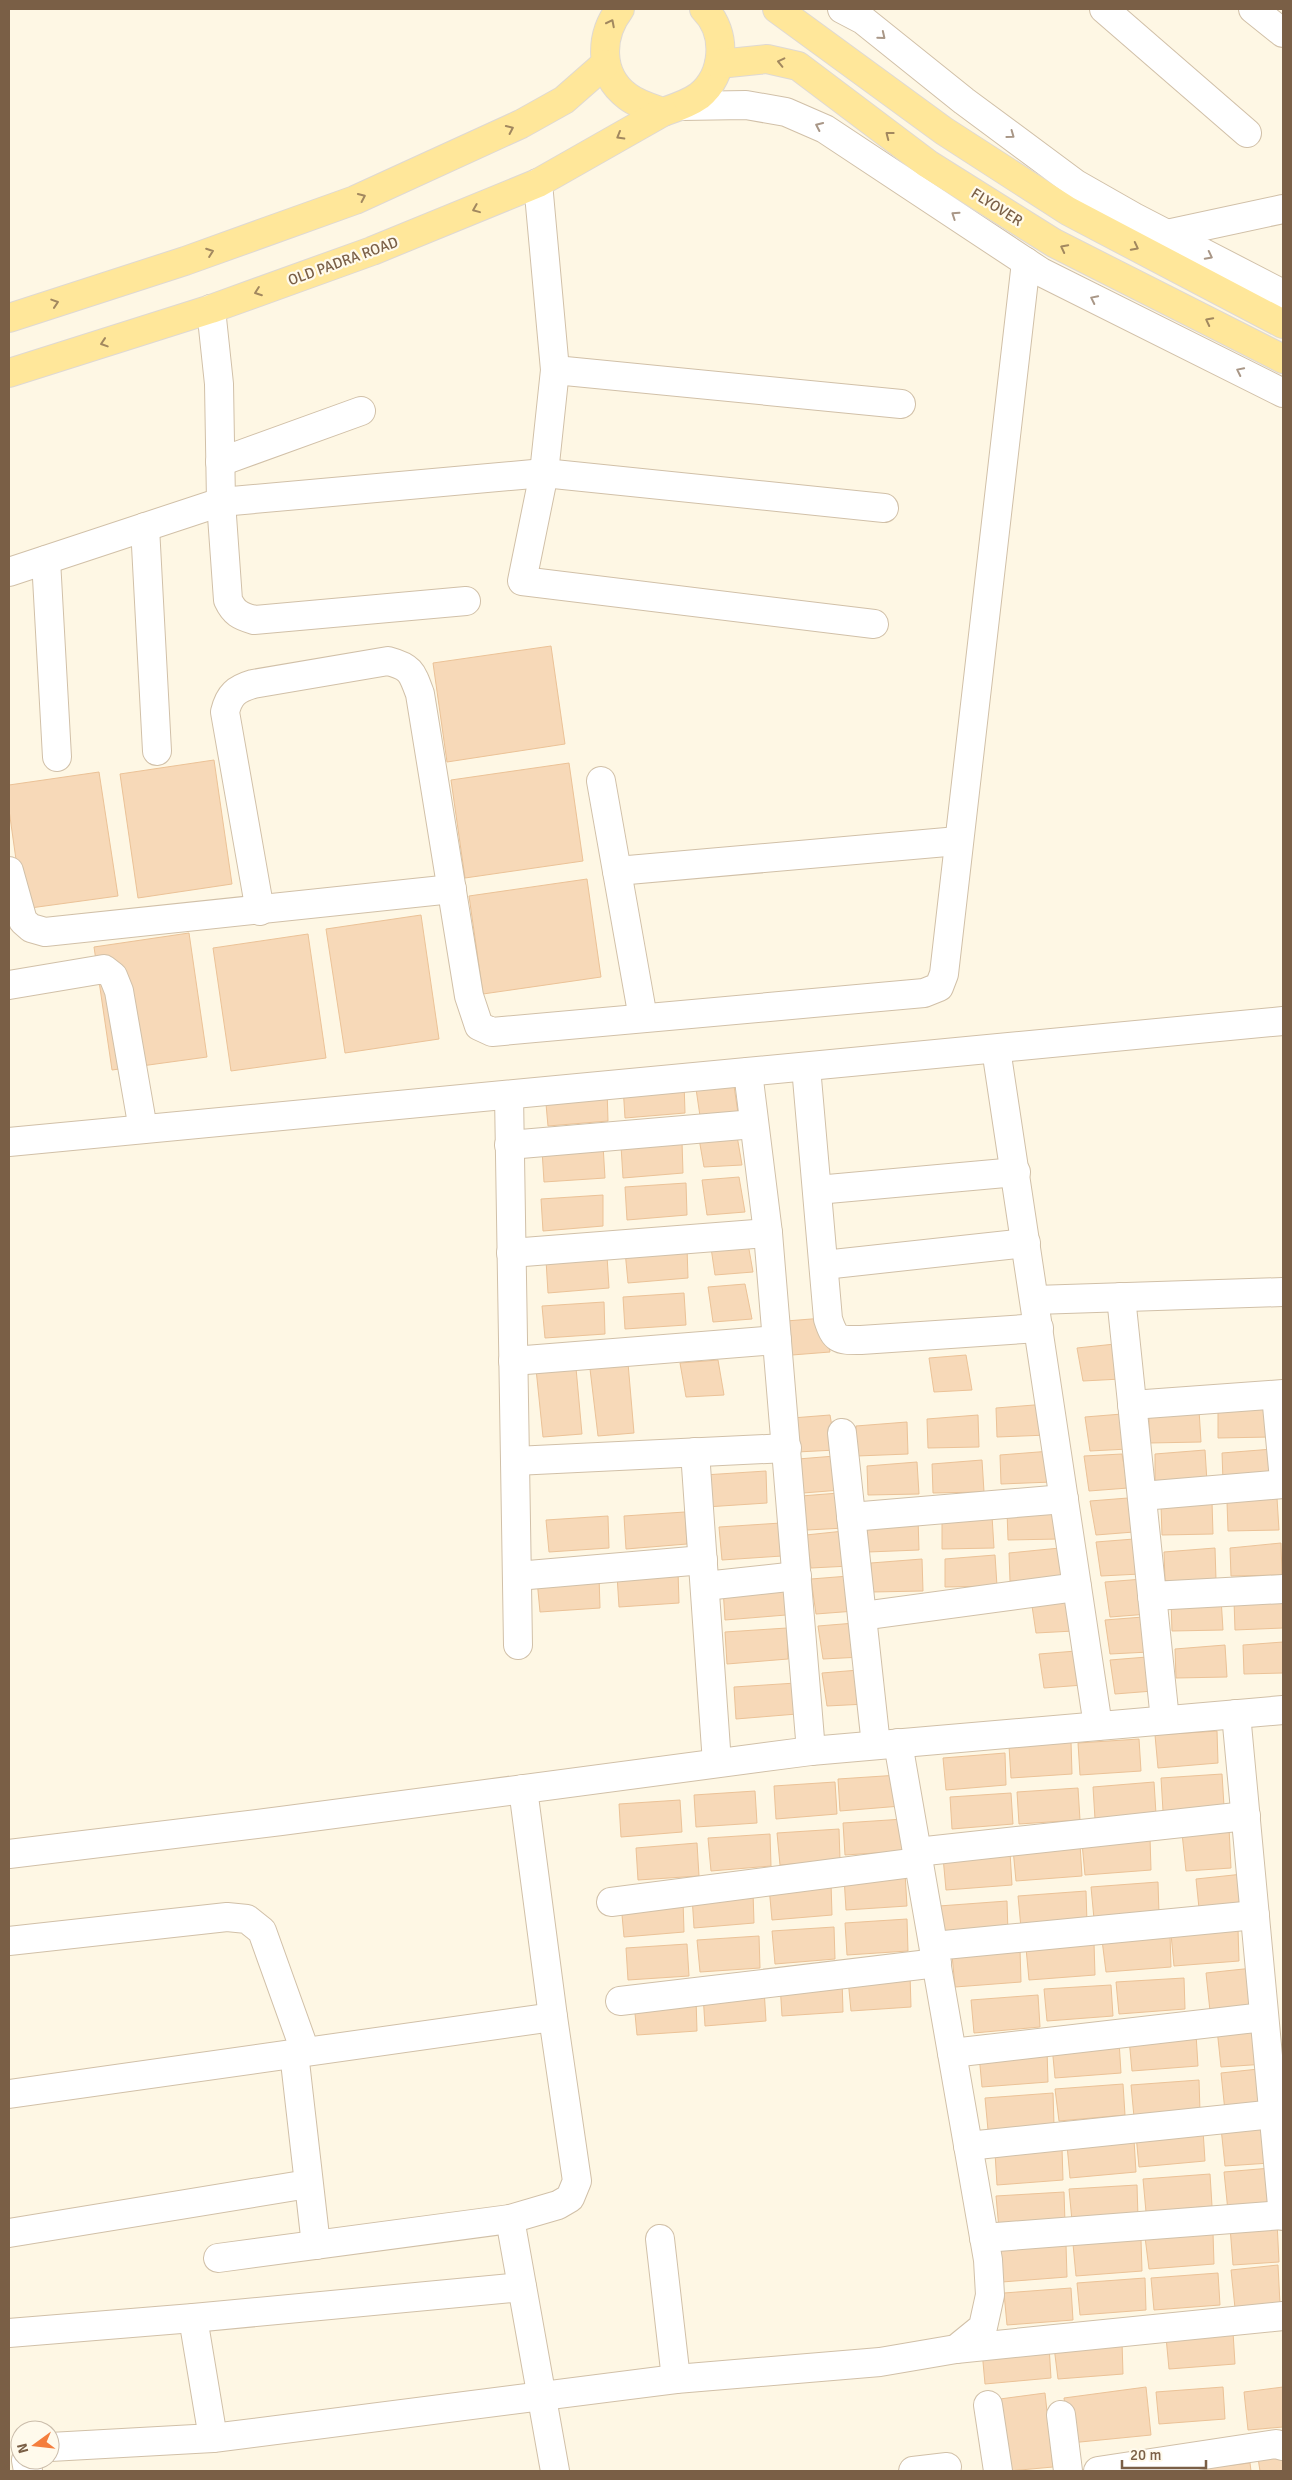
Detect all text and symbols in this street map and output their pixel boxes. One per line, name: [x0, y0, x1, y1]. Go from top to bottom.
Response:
one-way arrow: [605, 20, 615, 29]
one-way arrow: [876, 30, 885, 38]
one-way arrow: [777, 57, 786, 68]
one-way arrow: [815, 122, 824, 133]
one-way arrow: [505, 125, 514, 135]
one-way arrow: [1005, 129, 1015, 138]
one-way arrow: [617, 130, 626, 140]
one-way arrow: [886, 132, 895, 140]
street label: FLYOVER: [968, 184, 1026, 230]
one-way arrow: [357, 193, 366, 203]
one-way arrow: [472, 203, 481, 213]
one-way arrow: [952, 212, 961, 221]
street label: OLD PADRA ROAD: [285, 233, 401, 289]
one-way arrow: [1130, 241, 1139, 251]
one-way arrow: [1060, 244, 1069, 254]
one-way arrow: [205, 248, 213, 258]
one-way arrow: [1204, 250, 1213, 260]
one-way arrow: [255, 286, 263, 296]
one-way arrow: [1090, 295, 1099, 305]
one-way arrow: [50, 299, 59, 309]
one-way arrow: [1205, 317, 1214, 327]
one-way arrow: [100, 337, 109, 347]
one-way arrow: [1236, 367, 1245, 377]
north arrow: [10, 2420, 60, 2470]
scale bar: [1122, 2438, 1206, 2470]
text: N: [13, 2441, 32, 2455]
text: 20 m: [1130, 2446, 1161, 2464]

